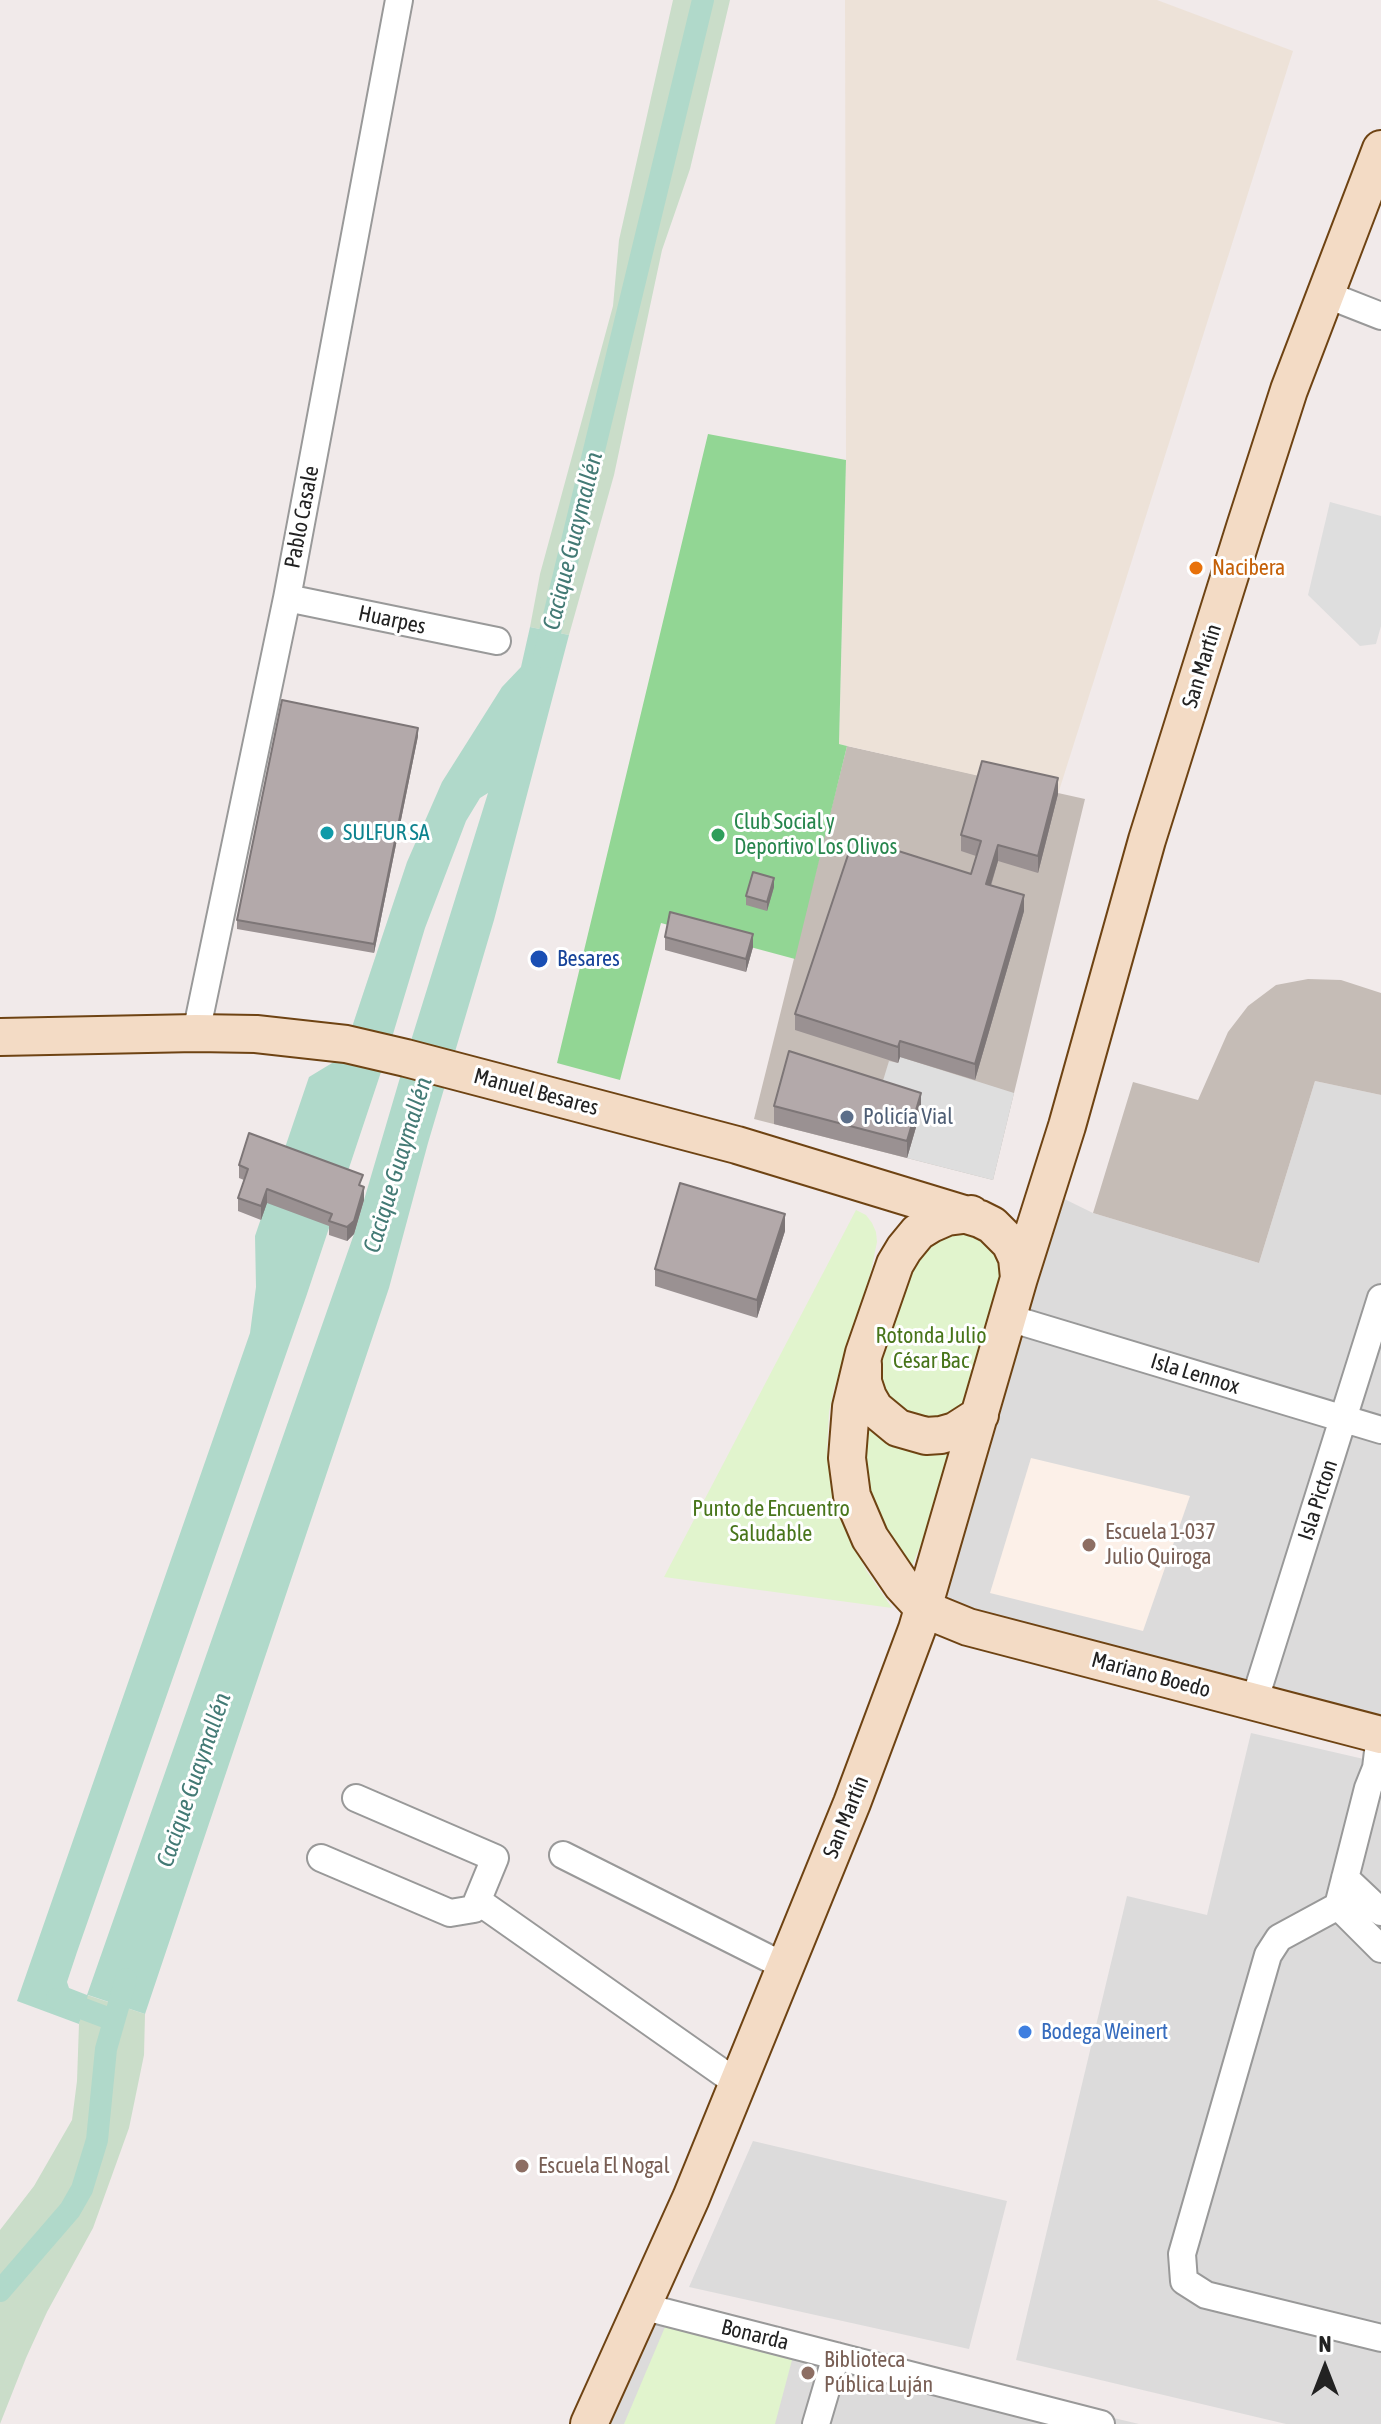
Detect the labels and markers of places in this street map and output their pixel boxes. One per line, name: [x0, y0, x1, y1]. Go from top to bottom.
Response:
place label: Nacibera: [1212, 555, 1285, 581]
marker: Nacibera: [1187, 559, 1205, 577]
place label: Club Social y Deportivo Los Olivos: [734, 809, 897, 860]
place label: SULFUR SA: [343, 820, 430, 846]
marker: SULFUR SA: [318, 824, 336, 842]
marker: Club Social y Deportivo Los Olivos: [709, 826, 727, 844]
place label: Besares: [557, 946, 620, 972]
marker: Besares: [528, 948, 550, 970]
place label: Policía Vial: [863, 1104, 953, 1130]
marker: Policía Vial: [838, 1108, 856, 1126]
place label: Escuela 1-037 Julio Quiroga: [1105, 1519, 1216, 1570]
marker: Escuela 1-037 Julio Quiroga: [1080, 1536, 1098, 1554]
place label: Bodega Weinert: [1041, 2019, 1168, 2045]
marker: Bodega Weinert: [1016, 2023, 1034, 2041]
place label: Escuela El Nogal: [538, 2153, 670, 2179]
marker: Escuela El Nogal: [513, 2157, 531, 2175]
place label: Biblioteca Pública Luján: [824, 2347, 933, 2398]
marker: Biblioteca Pública Luján: [799, 2364, 817, 2382]

